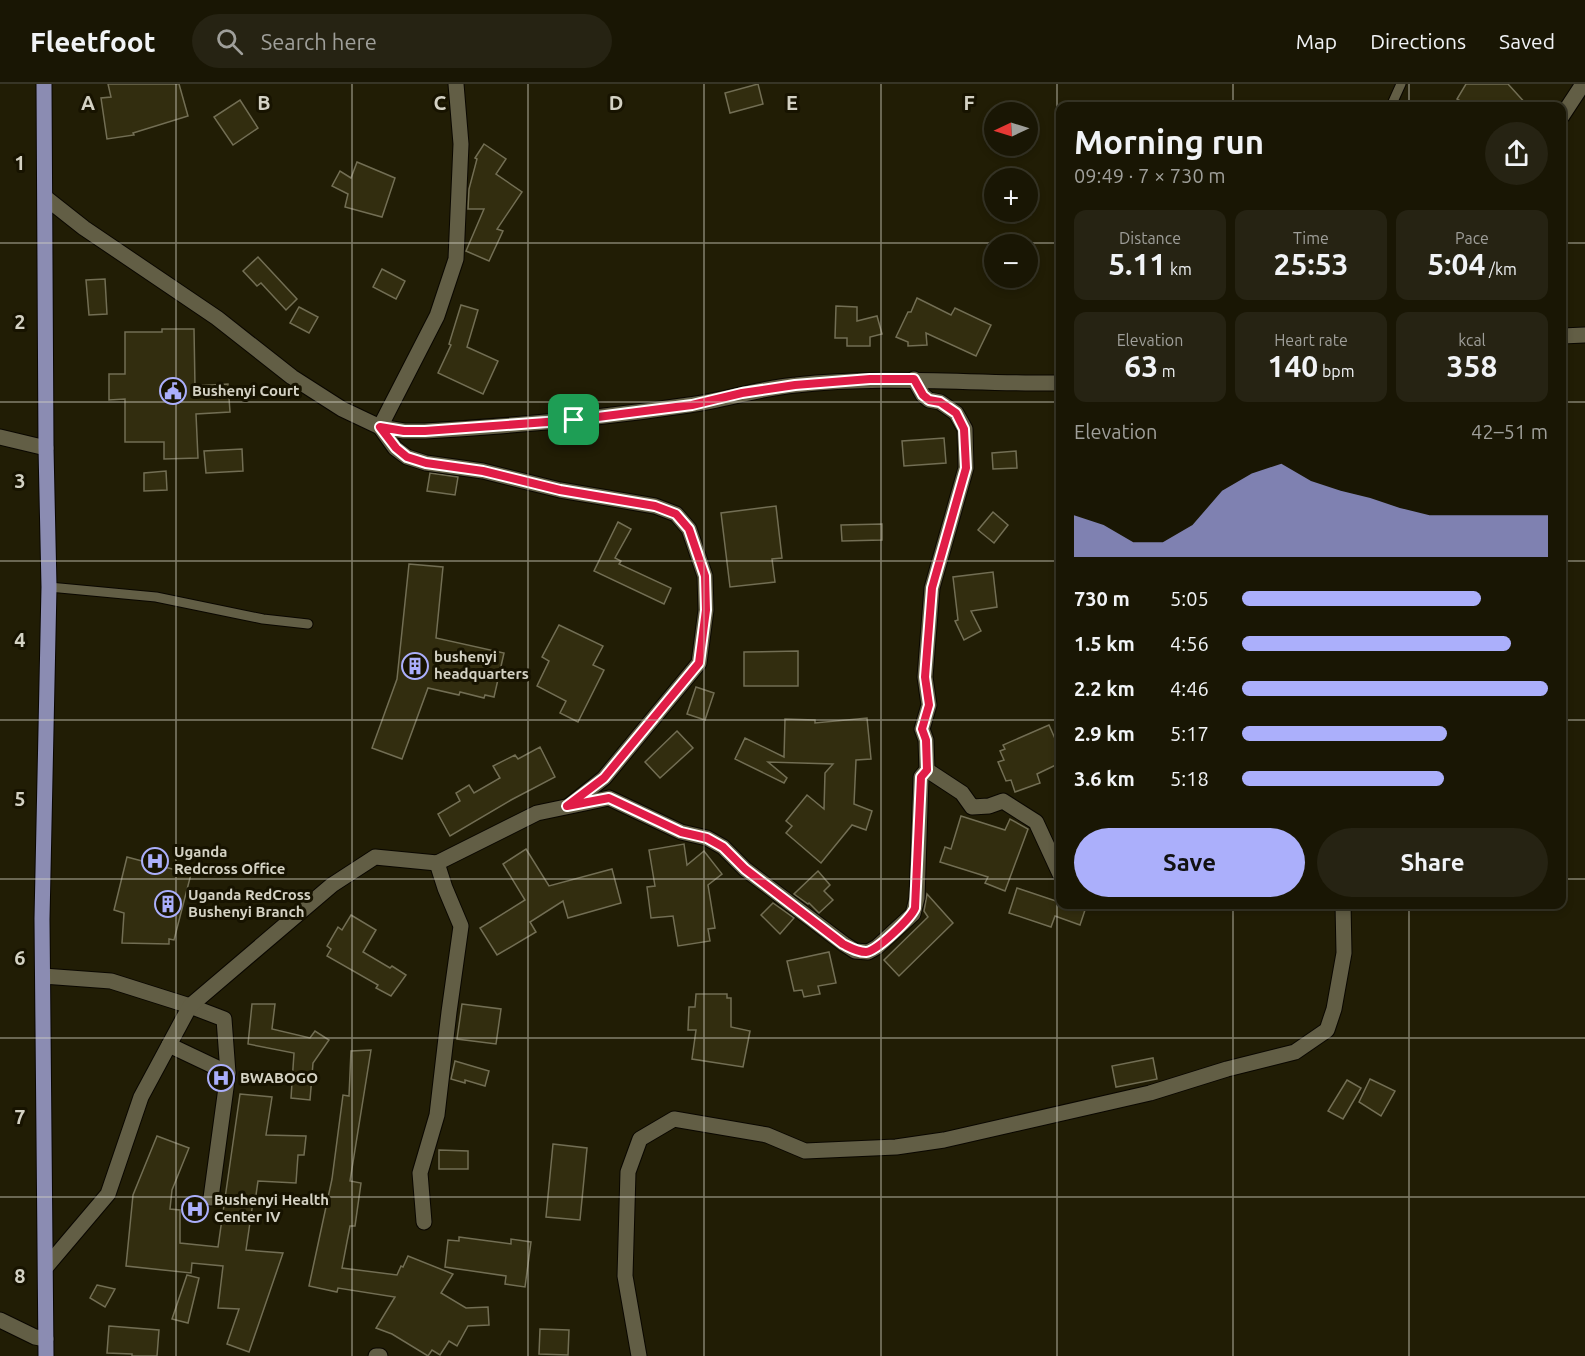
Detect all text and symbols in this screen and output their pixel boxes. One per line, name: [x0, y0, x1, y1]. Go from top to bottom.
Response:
search box: [192, 14, 612, 68]
icon: search: [213, 25, 246, 58]
text: Fleetfoot: [30, 26, 156, 57]
text: Search here: [261, 29, 377, 54]
text: Map: [1296, 29, 1337, 53]
text: Directions: [1370, 29, 1466, 53]
text: Saved: [1499, 29, 1555, 53]
text: A: [81, 91, 95, 114]
text: B: [257, 91, 271, 114]
text: C: [434, 91, 447, 114]
text: D: [609, 91, 623, 114]
text: E: [786, 91, 798, 114]
text: F: [963, 91, 975, 114]
north arrow: [984, 102, 1038, 156]
map controls: [984, 102, 1038, 288]
button: share: [1485, 122, 1548, 185]
text: Morning run: [1074, 123, 1264, 160]
text: 1: [14, 151, 26, 174]
text: 09:49 · 7 × 730 m: [1074, 164, 1226, 187]
button: +: [984, 168, 1038, 222]
text: Distance: [1119, 229, 1181, 247]
text: Time: [1293, 229, 1329, 247]
text: Pace: [1455, 229, 1489, 247]
button: −: [984, 234, 1038, 288]
text: 5.11: [1108, 247, 1166, 281]
text: 25:53: [1273, 247, 1349, 281]
text: 5:04: [1427, 247, 1485, 281]
text: km: [1166, 260, 1192, 278]
text: /km: [1485, 260, 1517, 278]
text: 2: [14, 310, 26, 333]
text: Elevation: [1117, 331, 1183, 349]
text: Heart rate: [1274, 331, 1348, 349]
text: kcal: [1458, 331, 1486, 349]
text: 63: [1124, 349, 1158, 383]
text: 140: [1268, 349, 1318, 383]
text: 358: [1447, 349, 1497, 383]
text: m: [1158, 362, 1176, 380]
text: bpm: [1318, 362, 1354, 380]
public building icon: Bushenyi Court: [158, 376, 188, 406]
place label: Bushenyi Court: [192, 382, 300, 399]
pin: [548, 394, 599, 445]
icon: arrive: [557, 403, 590, 436]
text: Elevation: [1074, 420, 1157, 443]
text: 42–51 m: [1471, 420, 1548, 443]
text: 3: [14, 469, 26, 492]
text: 730 m: [1074, 587, 1130, 610]
text: 5:05: [1170, 587, 1209, 610]
text: 4: [14, 628, 26, 651]
text: 1.5 km: [1074, 632, 1135, 655]
text: 4:56: [1170, 632, 1209, 655]
place label: bushenyi headquarters: [434, 648, 529, 682]
building icon: bushenyi headquarters: [400, 651, 430, 681]
text: 2.2 km: [1074, 677, 1135, 700]
text: 4:46: [1170, 677, 1209, 700]
text: 2.9 km: [1074, 722, 1135, 745]
text: 5:17: [1170, 722, 1209, 745]
text: 3.6 km: [1074, 767, 1135, 790]
text: 5:18: [1170, 767, 1209, 790]
text: 5: [14, 787, 26, 810]
button: Save: [1074, 828, 1305, 897]
button: Share: [1317, 828, 1548, 897]
place label: Uganda Redcross Office: [174, 843, 285, 877]
hospital icon: Uganda Redcross Office: [140, 846, 170, 876]
place label: Uganda RedCross Bushenyi Branch: [188, 886, 311, 920]
building icon: Uganda RedCross Bushenyi Branch: [153, 889, 183, 919]
text: 6: [14, 946, 26, 969]
hospital icon: BWABOGO: [206, 1063, 236, 1093]
place label: BWABOGO: [240, 1069, 318, 1086]
text: 7: [14, 1105, 26, 1128]
place label: Bushenyi Health Center IV: [214, 1191, 329, 1225]
hospital icon: Bushenyi Health Center IV: [180, 1194, 210, 1224]
text: 8: [14, 1264, 26, 1287]

